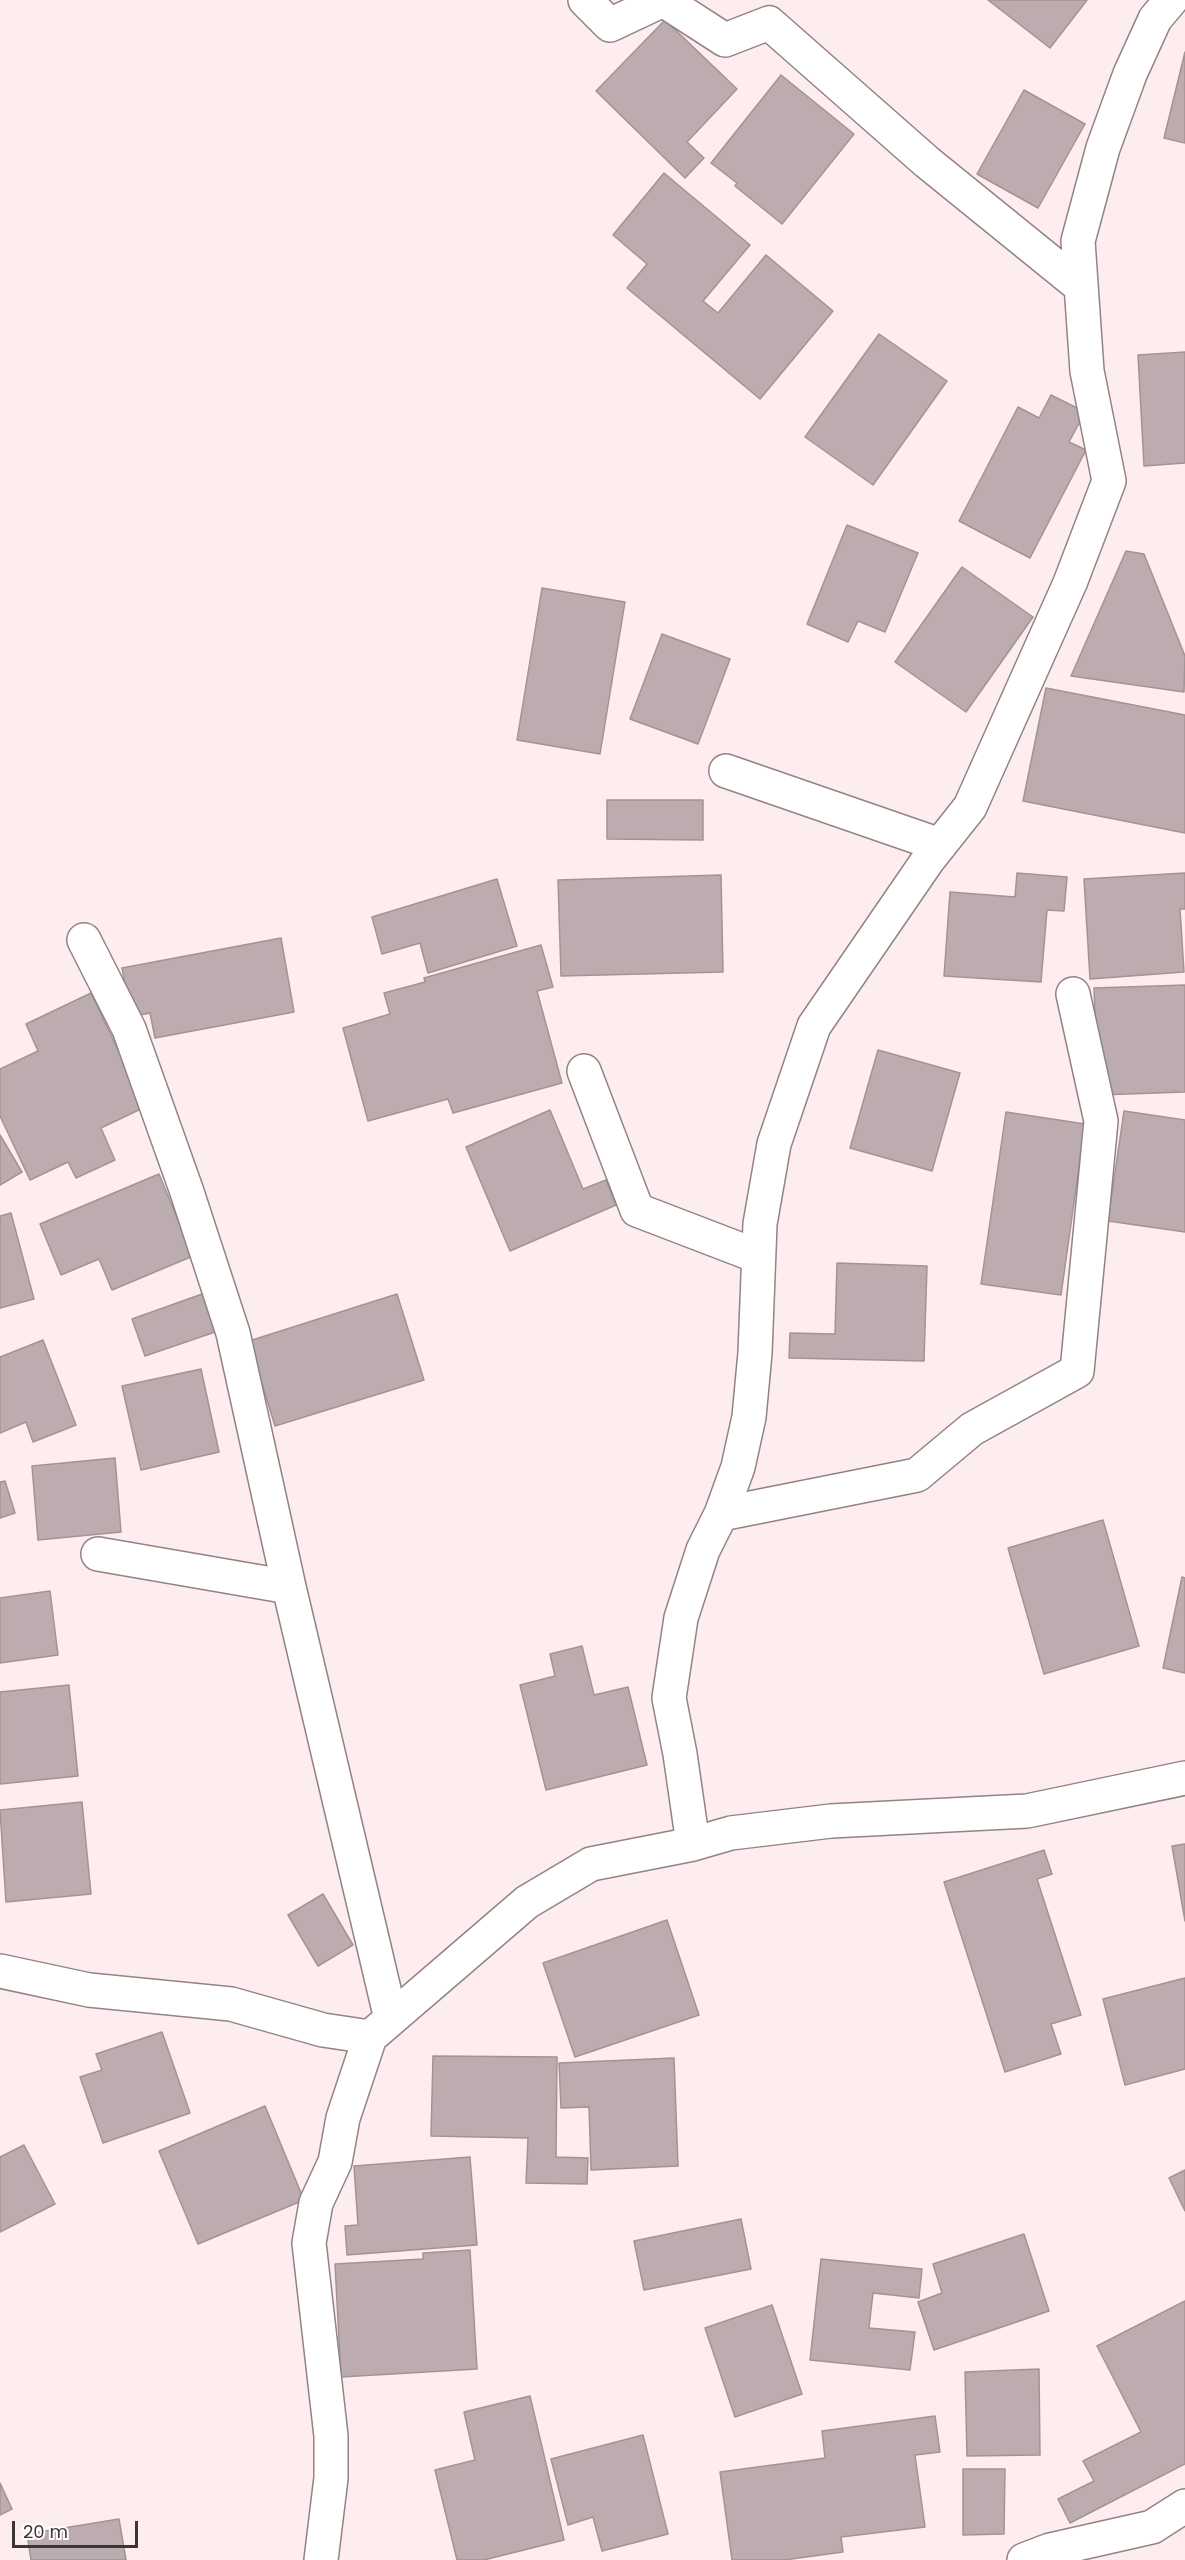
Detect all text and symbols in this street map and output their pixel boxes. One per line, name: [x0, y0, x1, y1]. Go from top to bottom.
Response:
scale bar: [15, 2509, 141, 2547]
text: 20 m: [23, 2519, 68, 2544]

